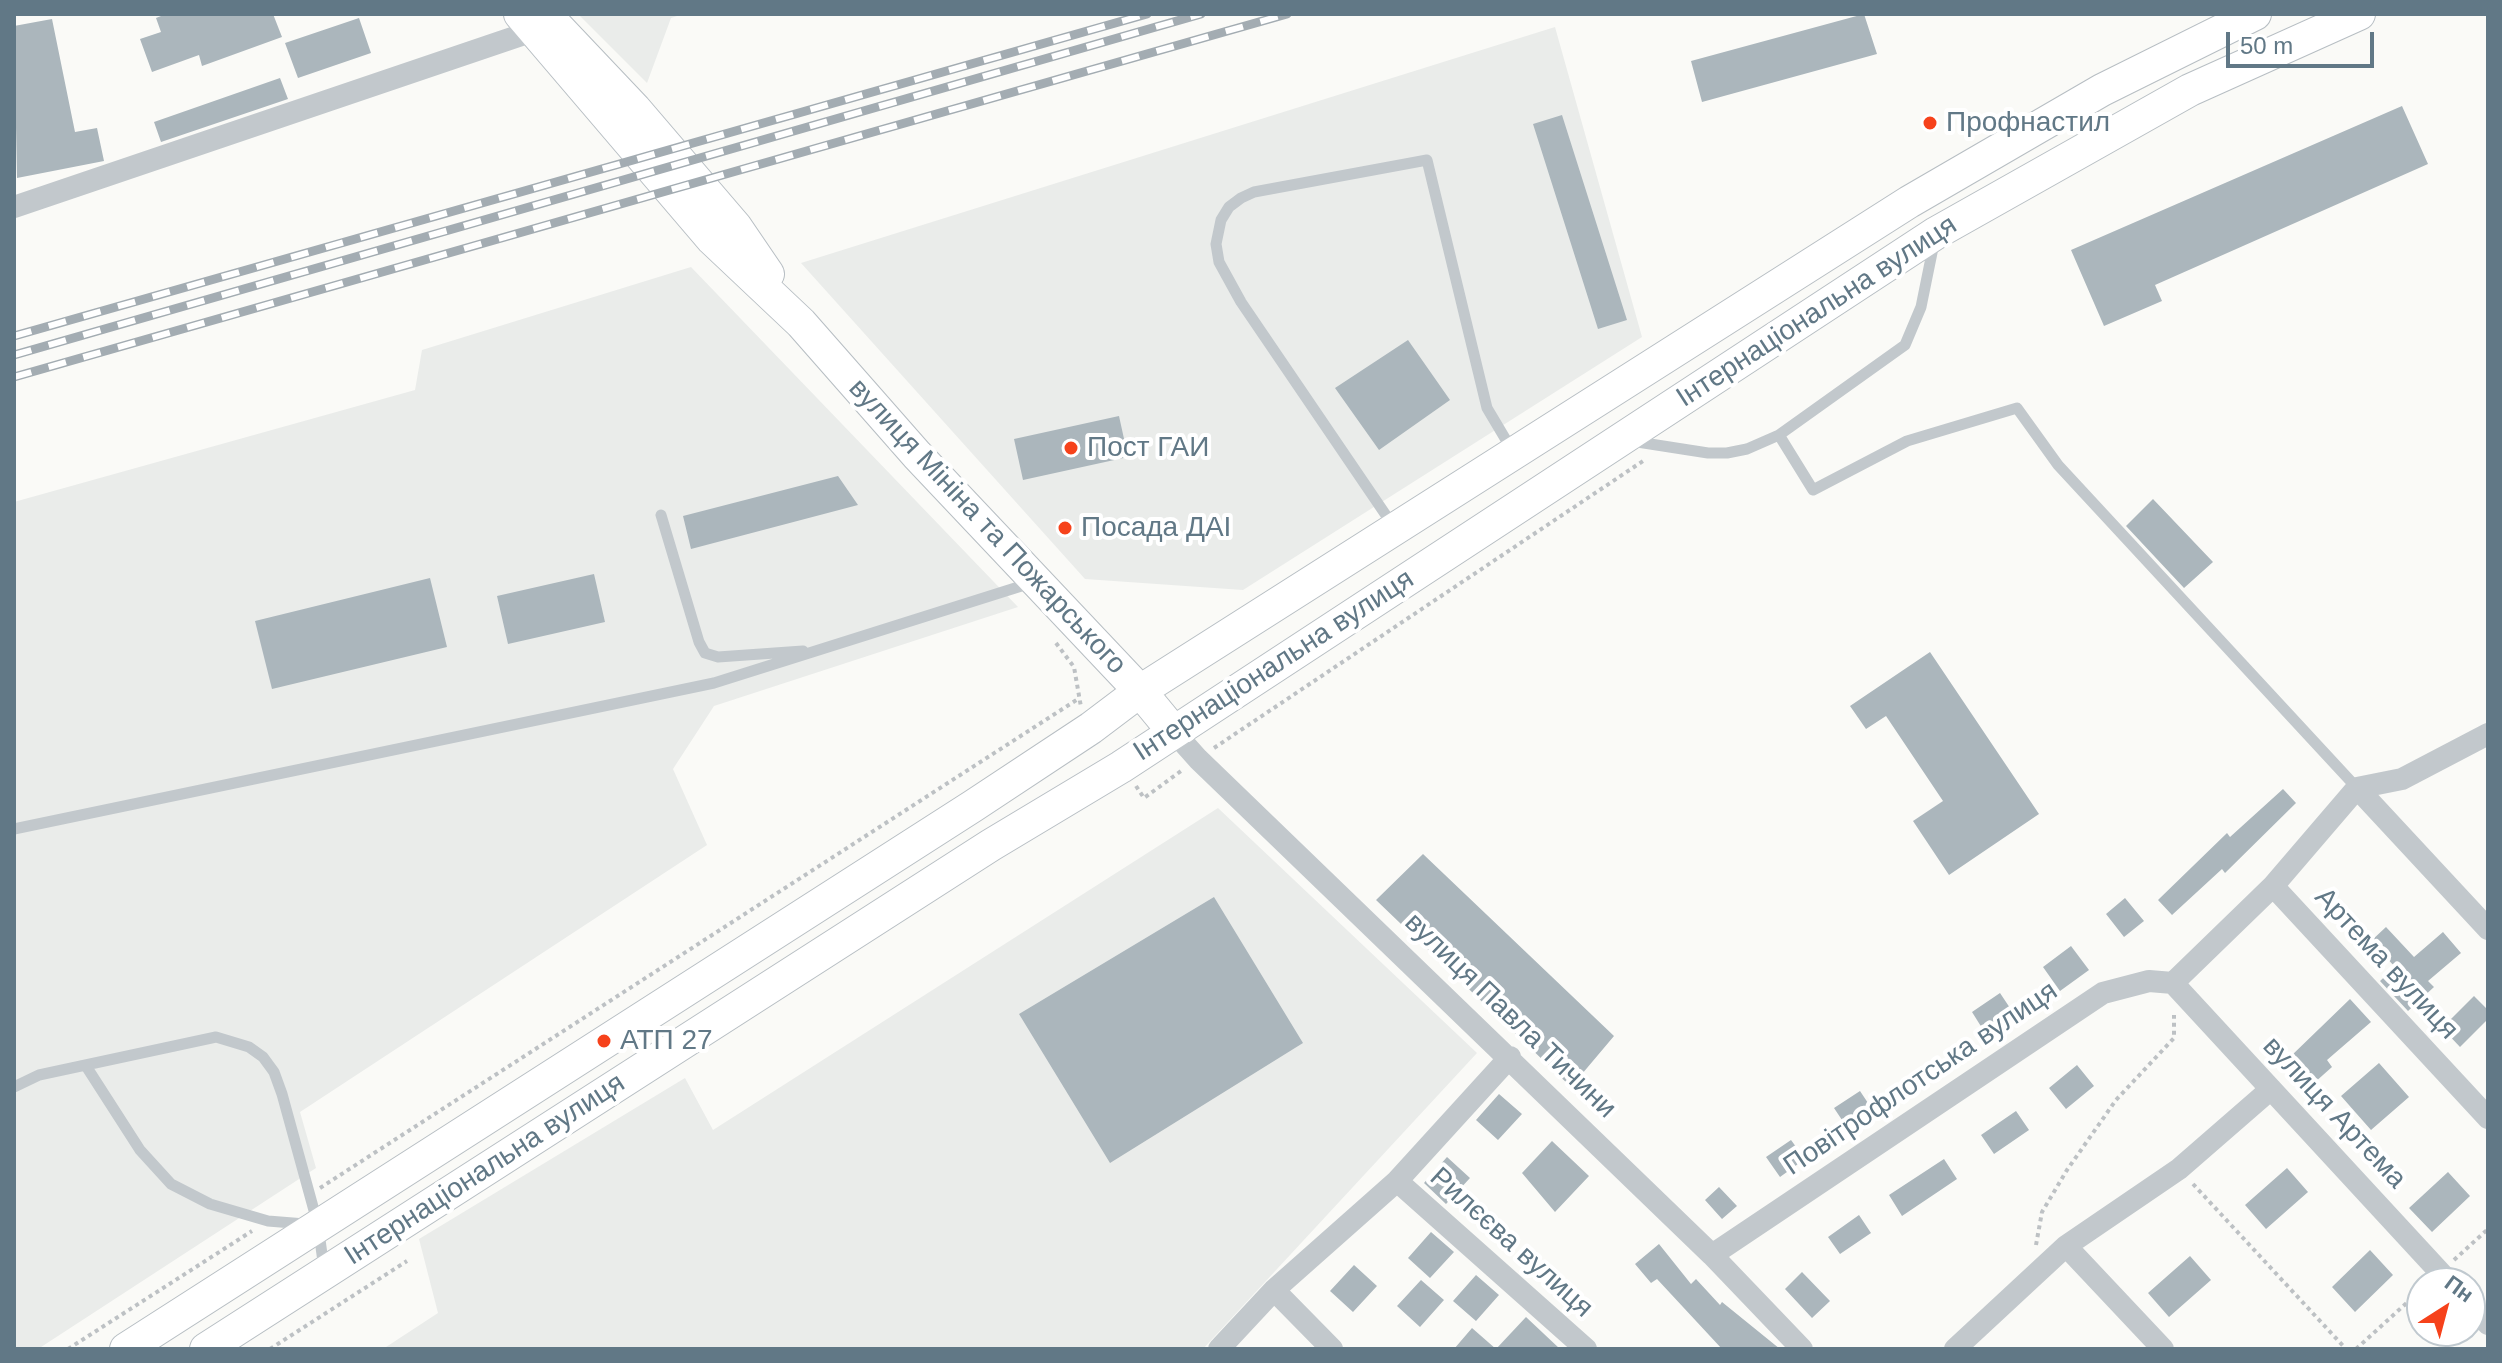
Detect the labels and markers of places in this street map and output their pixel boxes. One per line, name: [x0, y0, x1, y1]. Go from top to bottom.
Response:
place label: Профнастил: [1946, 106, 2110, 140]
marker: Профнастил: [1921, 114, 1939, 132]
place label: Пост ГАИ: [1087, 431, 1209, 465]
marker: Пост ГАИ: [1062, 439, 1080, 457]
place label: Посада ДАІ: [1081, 511, 1231, 545]
marker: Посада ДАІ: [1056, 519, 1074, 537]
place label: АТП 27: [620, 1024, 713, 1058]
marker: АТП 27: [595, 1032, 613, 1050]

